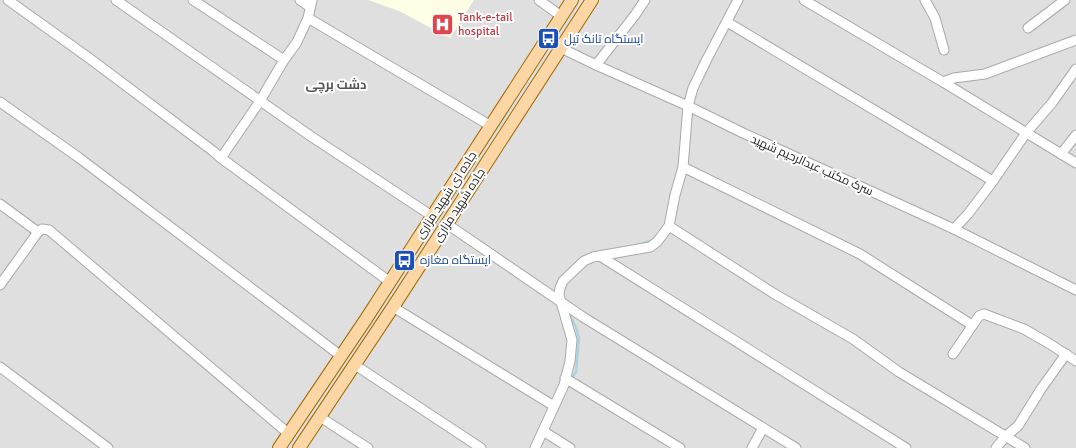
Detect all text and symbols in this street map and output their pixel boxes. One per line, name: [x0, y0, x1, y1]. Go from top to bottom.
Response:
place label: Tank-e-tail hospital: [458, 10, 513, 39]
hospital icon: Tank-e-tail hospital: [429, 11, 455, 37]
bus stop icon: ایستگاه تانک تیل: [535, 26, 561, 52]
place label: ایستگاه تانک تیل: [564, 32, 643, 47]
district label: دشت برچی: [306, 77, 367, 94]
street label: سرک مکتب عبدالرحیم شهید: [748, 132, 875, 199]
street label: جاده ای شهید مزاری: [413, 149, 480, 242]
street label: جاده شهید مزاری: [430, 166, 489, 245]
bus stop icon: ایستگاه مغازه: [391, 247, 417, 273]
place label: ایستگاه مغازه: [420, 253, 491, 268]

